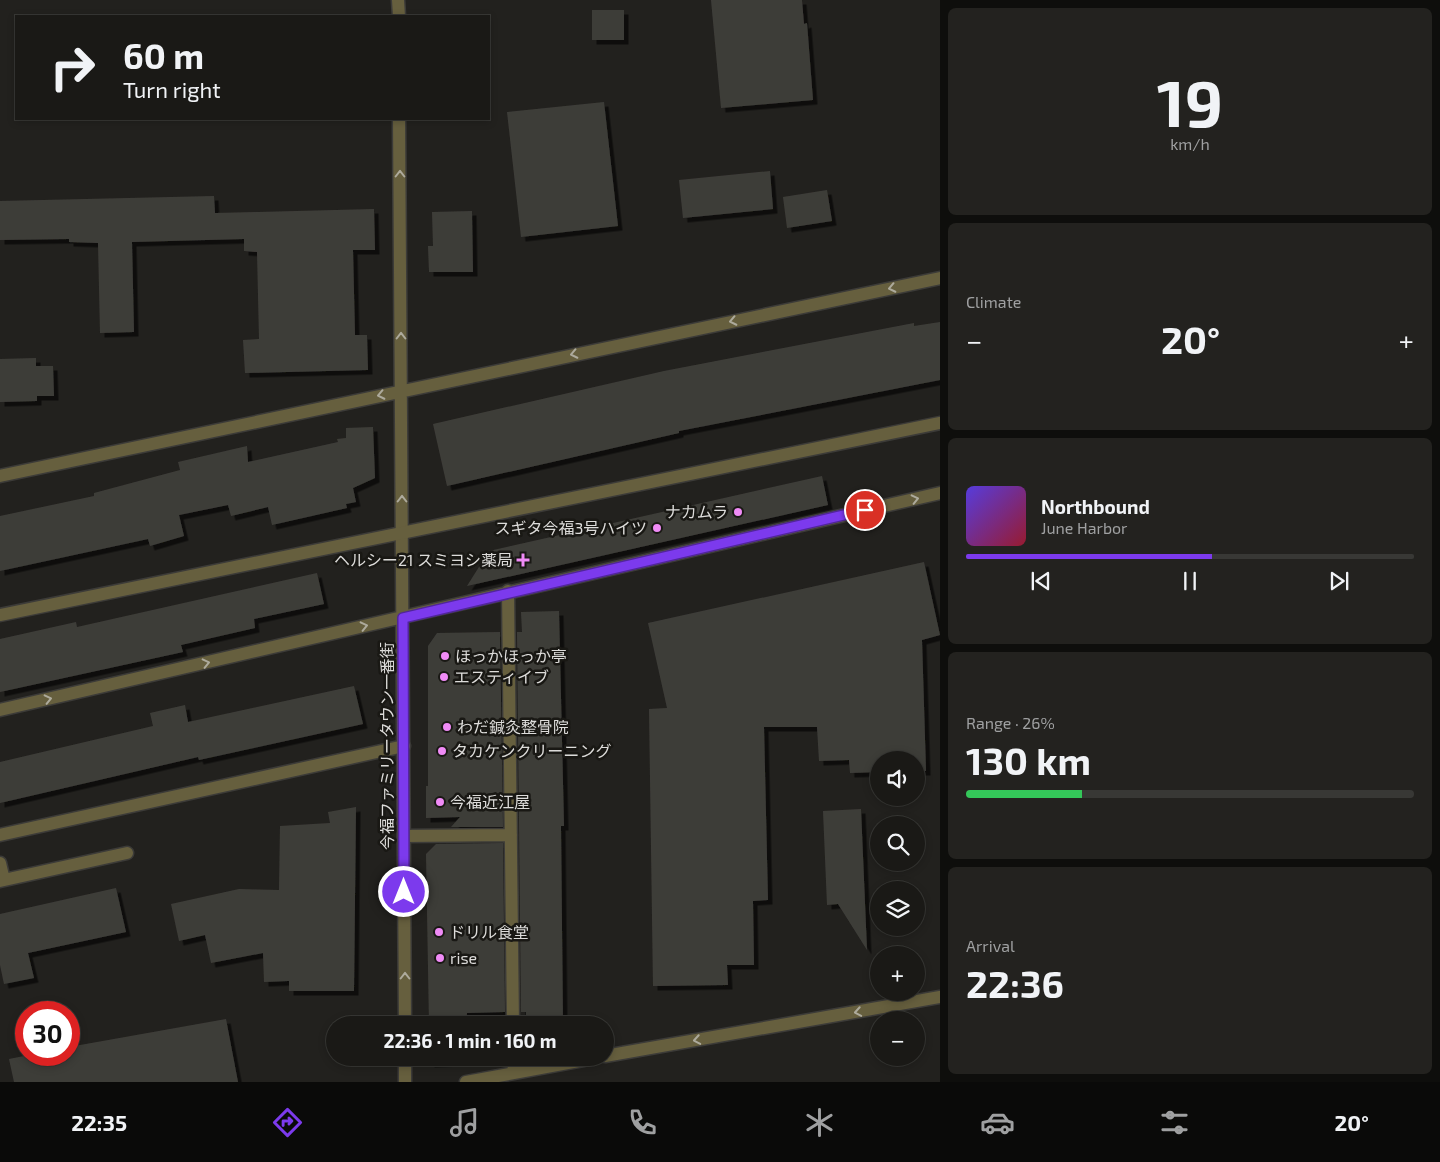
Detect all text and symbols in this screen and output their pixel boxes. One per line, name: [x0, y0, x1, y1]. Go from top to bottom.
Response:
text: 60 m: [123, 34, 204, 76]
icon: right: [40, 35, 105, 100]
text: 19: [1157, 62, 1223, 140]
text: Turn right: [123, 76, 221, 102]
text: km/h: [1170, 134, 1210, 153]
one-way arrow: [395, 169, 405, 177]
one-way arrow: [888, 282, 897, 293]
text: Climate: [966, 292, 1021, 311]
one-way arrow: [729, 315, 738, 326]
text: 20°: [1161, 316, 1220, 362]
text: −: [966, 323, 982, 357]
text: +: [1399, 323, 1414, 357]
one-way arrow: [396, 332, 406, 340]
one-way arrow: [570, 349, 579, 359]
one-way arrow: [376, 389, 385, 400]
pin: [844, 489, 886, 531]
one-way arrow: [397, 494, 407, 502]
one-way arrow: [910, 494, 919, 505]
text: Northbound: [1041, 495, 1150, 518]
icon: arrive: [851, 496, 879, 524]
place label: ナカムラ: [665, 502, 728, 521]
marker: ナカムラ: [732, 506, 744, 518]
place label: スギタ今福3号ハイツ: [494, 518, 647, 537]
text: June Harbor: [1041, 518, 1128, 537]
marker: スギタ今福3号ハイツ: [651, 522, 663, 534]
place label: ヘルシー21 スミヨシ薬局: [334, 550, 513, 569]
marker: ヘルシー21 スミヨシ薬局: [517, 554, 529, 566]
icon: previous: [1027, 567, 1055, 595]
icon: pause: [1176, 567, 1204, 595]
icon: next: [1325, 567, 1353, 595]
one-way arrow: [360, 621, 369, 632]
street label: 今福ファミリータウン一番街: [377, 642, 396, 850]
place label: ほっかほっか亭: [455, 646, 567, 665]
marker: ほっかほっか亭: [439, 650, 451, 662]
one-way arrow: [201, 658, 210, 669]
place label: エスティイブ: [454, 667, 549, 686]
marker: エスティイブ: [438, 671, 450, 683]
one-way arrow: [43, 694, 52, 705]
text: Range · 26%: [966, 713, 1055, 732]
place label: わだ鍼灸整骨院: [457, 717, 569, 736]
marker: わだ鍼灸整骨院: [441, 721, 453, 733]
text: 130 km: [966, 737, 1091, 783]
place label: タカケンクリーニング: [452, 741, 612, 760]
marker: タカケンクリーニング: [436, 745, 448, 757]
map controls: [870, 751, 925, 1066]
button: sound: [870, 751, 925, 806]
place label: 今福近江屋: [450, 792, 530, 811]
marker: 今福近江屋: [434, 796, 446, 808]
button: search: [870, 816, 925, 871]
position arrow: [377, 865, 429, 917]
button: layers: [870, 881, 925, 936]
place label: ドリル食堂: [449, 922, 529, 941]
marker: ドリル食堂: [433, 926, 445, 938]
text: Arrival: [966, 936, 1015, 955]
button: +: [870, 946, 925, 1001]
place label: rise: [450, 948, 477, 967]
marker: rise: [434, 952, 446, 964]
text: 22:36: [966, 960, 1064, 1006]
one-way arrow: [400, 972, 410, 980]
speed limit sign: 30: [15, 1001, 80, 1066]
one-way arrow: [853, 1006, 862, 1016]
button: −: [870, 1011, 925, 1066]
text: 22:36 · 1 min · 160 m: [384, 1029, 556, 1052]
one-way arrow: [693, 1034, 702, 1044]
icon: directions: [270, 1105, 305, 1140]
icon: music: [447, 1105, 482, 1140]
icon: phone: [625, 1105, 660, 1140]
icon: climate: [802, 1105, 837, 1140]
icon: car: [980, 1105, 1015, 1140]
icon: filters: [1157, 1105, 1192, 1140]
text: 22:35: [71, 1109, 127, 1135]
text: 20°: [1334, 1109, 1369, 1135]

